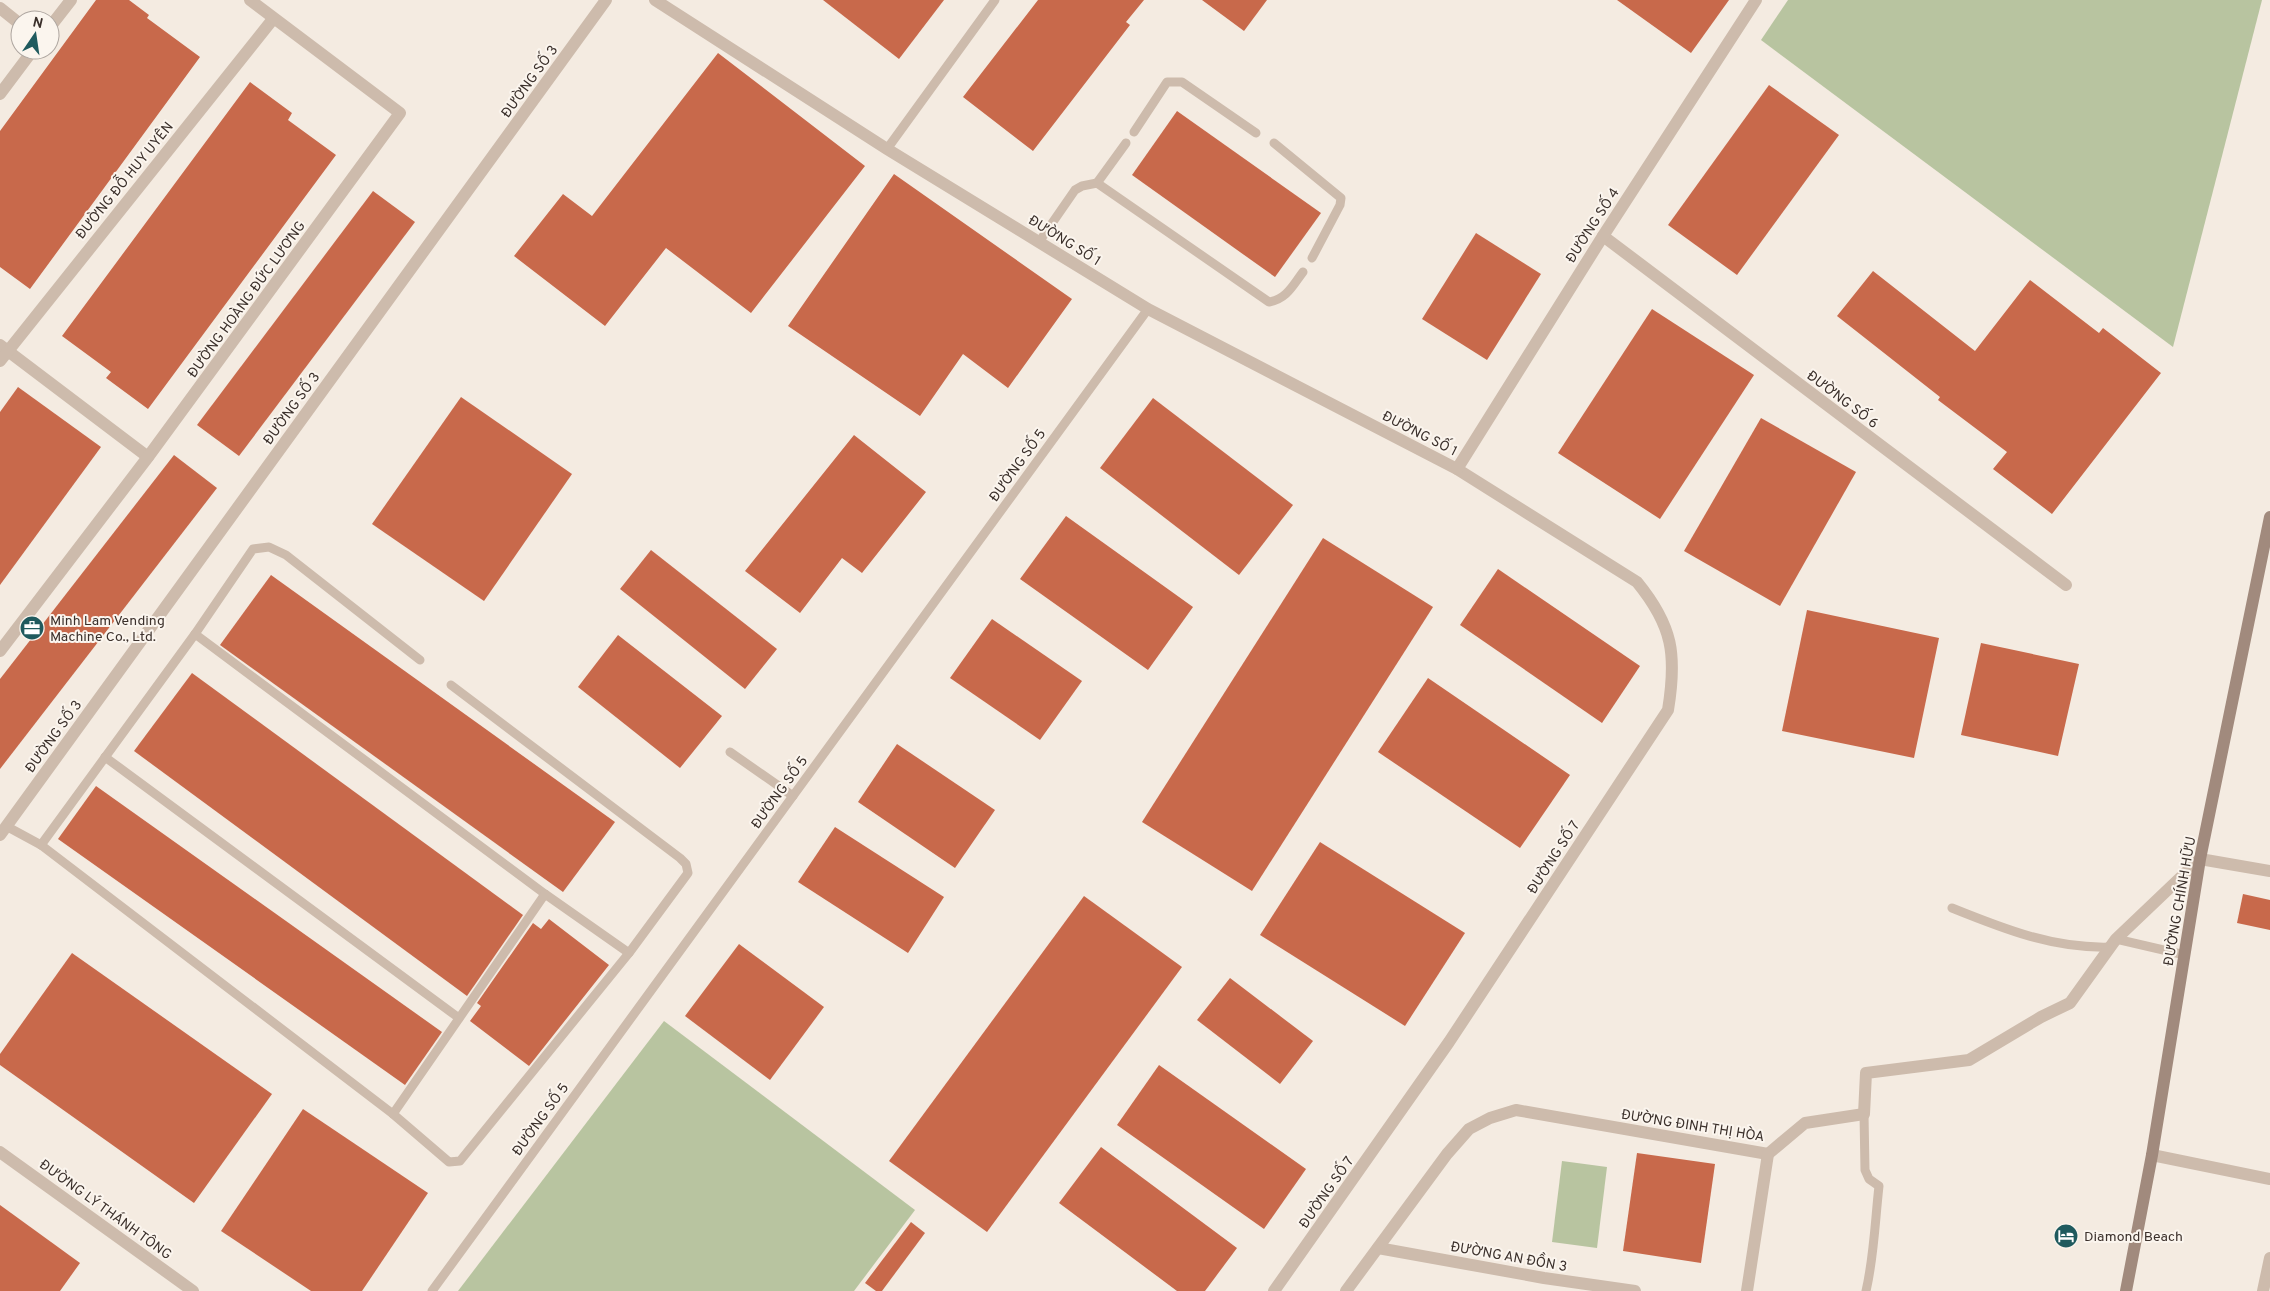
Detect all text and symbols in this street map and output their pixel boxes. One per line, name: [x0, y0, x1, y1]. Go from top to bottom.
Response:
north arrow: [10, 10, 60, 60]
text: N: [31, 14, 44, 33]
street label: ĐƯỜNG SỐ 3: [496, 41, 562, 121]
street label: ĐƯỜNG ĐỖ HUY UYÊN: [70, 117, 178, 243]
street label: ĐƯỜNG SỐ 4: [1560, 184, 1624, 266]
street label: ĐƯỜNG SỐ 1: [1025, 210, 1105, 270]
street label: ĐƯỜNG HOÀNG ĐỨC LƯƠNG: [184, 218, 310, 382]
street label: ĐƯỜNG SỐ 6: [1803, 365, 1883, 433]
street label: ĐƯỜNG SỐ 3: [258, 368, 324, 448]
street label: ĐƯỜNG SỐ 1: [1379, 405, 1461, 461]
street label: ĐƯỜNG SỐ 5: [984, 424, 1050, 506]
place label: Minh Lam Vending Machine Co., Ltd.: [50, 613, 165, 646]
office icon: Minh Lam Vending Machine Co., Ltd.: [19, 615, 45, 641]
street label: ĐƯỜNG SỐ 3: [20, 696, 86, 776]
street label: ĐƯỜNG SỐ 5: [746, 751, 812, 833]
street label: ĐƯỜNG SỐ 7: [1522, 816, 1584, 898]
street label: ĐƯỜNG CHÍNH HỮU: [2160, 835, 2200, 967]
street label: ĐƯỜNG SỐ 5: [507, 1078, 573, 1160]
street label: ĐƯỜNG ĐINH THỊ HÒA: [1620, 1106, 1766, 1146]
street label: ĐƯỜNG SỐ 7: [1294, 1152, 1358, 1232]
street label: ĐƯỜNG LÝ THÁNH TÔNG: [36, 1156, 175, 1264]
hotel icon: Diamond Beach: [2053, 1223, 2079, 1249]
place label: Diamond Beach: [2084, 1229, 2183, 1246]
street label: ĐƯỜNG AN ĐỒN 3: [1449, 1236, 1569, 1276]

